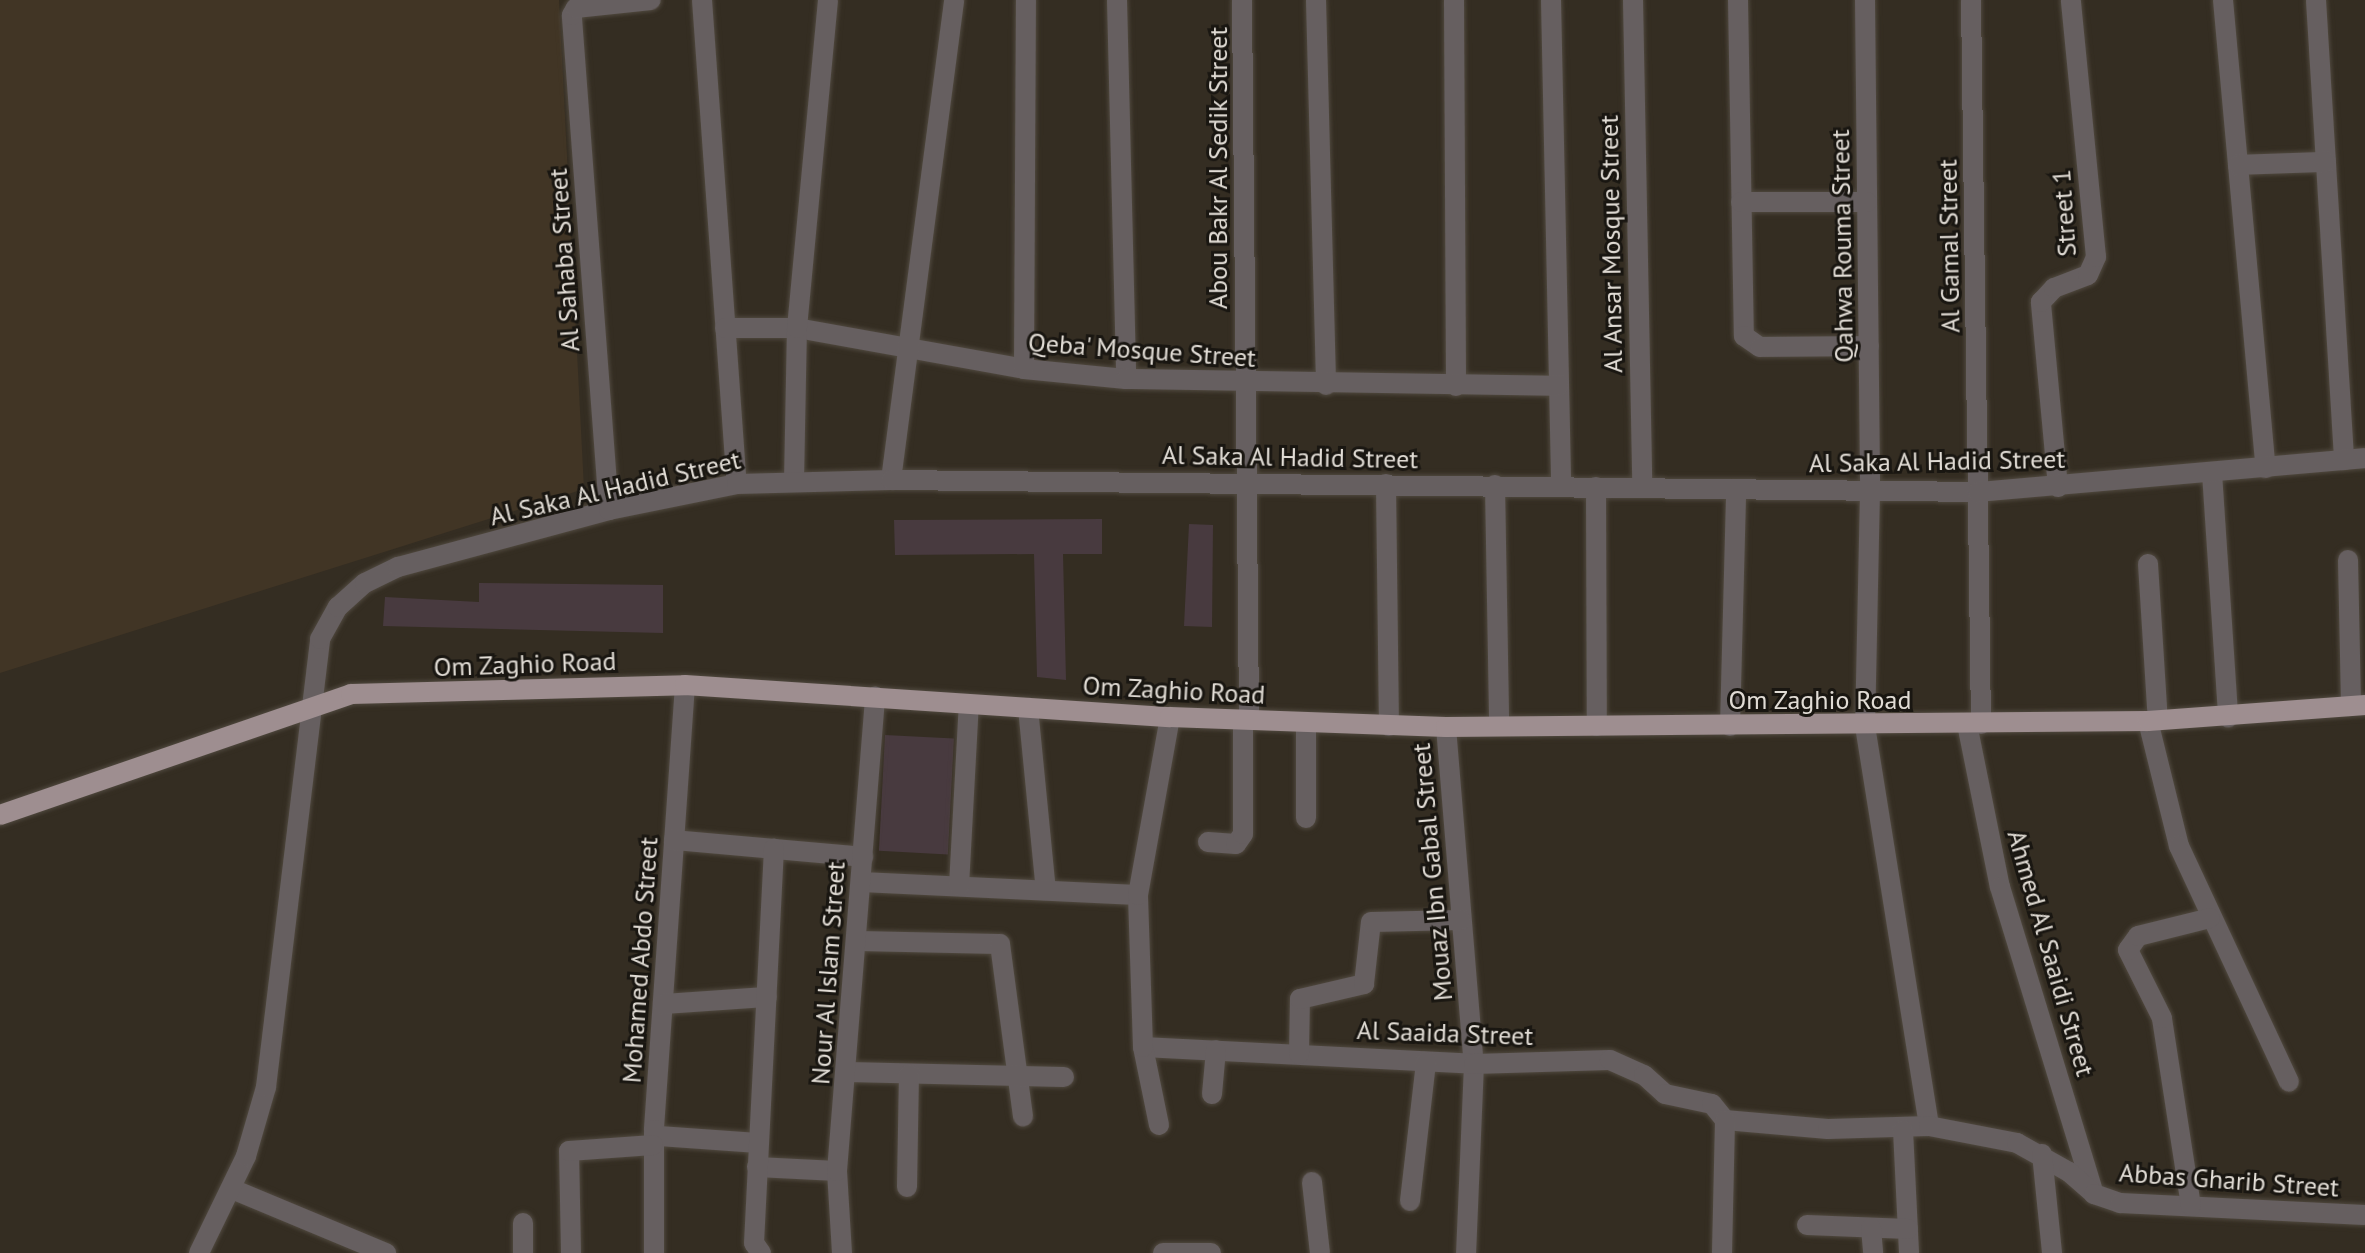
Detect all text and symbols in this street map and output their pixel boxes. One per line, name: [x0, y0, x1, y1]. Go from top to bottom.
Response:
street label: Abou Bakr Al Sedik Street: [1202, 26, 1234, 310]
street label: Al Ansar Mosque Street: [1593, 114, 1629, 374]
street label: Qahwa Rouma Street: [1824, 129, 1860, 363]
street label: Al Gamal Street: [1932, 159, 1966, 333]
street label: Al Sahaba Street: [542, 167, 586, 353]
street label: Street 1: [2045, 168, 2083, 258]
street label: Qeba' Mosque Street: [1026, 326, 1258, 374]
street label: Al Saka Al Hadid Street: [1161, 439, 1419, 475]
street label: Al Saka Al Hadid Street: [1808, 443, 2066, 479]
street label: Al Saka Al Hadid Street: [486, 444, 744, 532]
street label: Om Zaghio Road: [433, 645, 617, 683]
street label: Om Zaghio Road: [1082, 670, 1266, 710]
street label: Om Zaghio Road: [1728, 684, 1912, 716]
street label: Mouaz Ibn Gabal Street: [1405, 741, 1459, 1003]
street label: Ahmed Al Saaidi Street: [2001, 826, 2101, 1080]
street label: Mohamed Abdo Street: [616, 836, 664, 1084]
street label: Nour Al Islam Street: [805, 860, 851, 1086]
street label: Al Saaida Street: [1356, 1014, 1534, 1052]
street label: Abbas Gharib Street: [2118, 1157, 2340, 1203]

